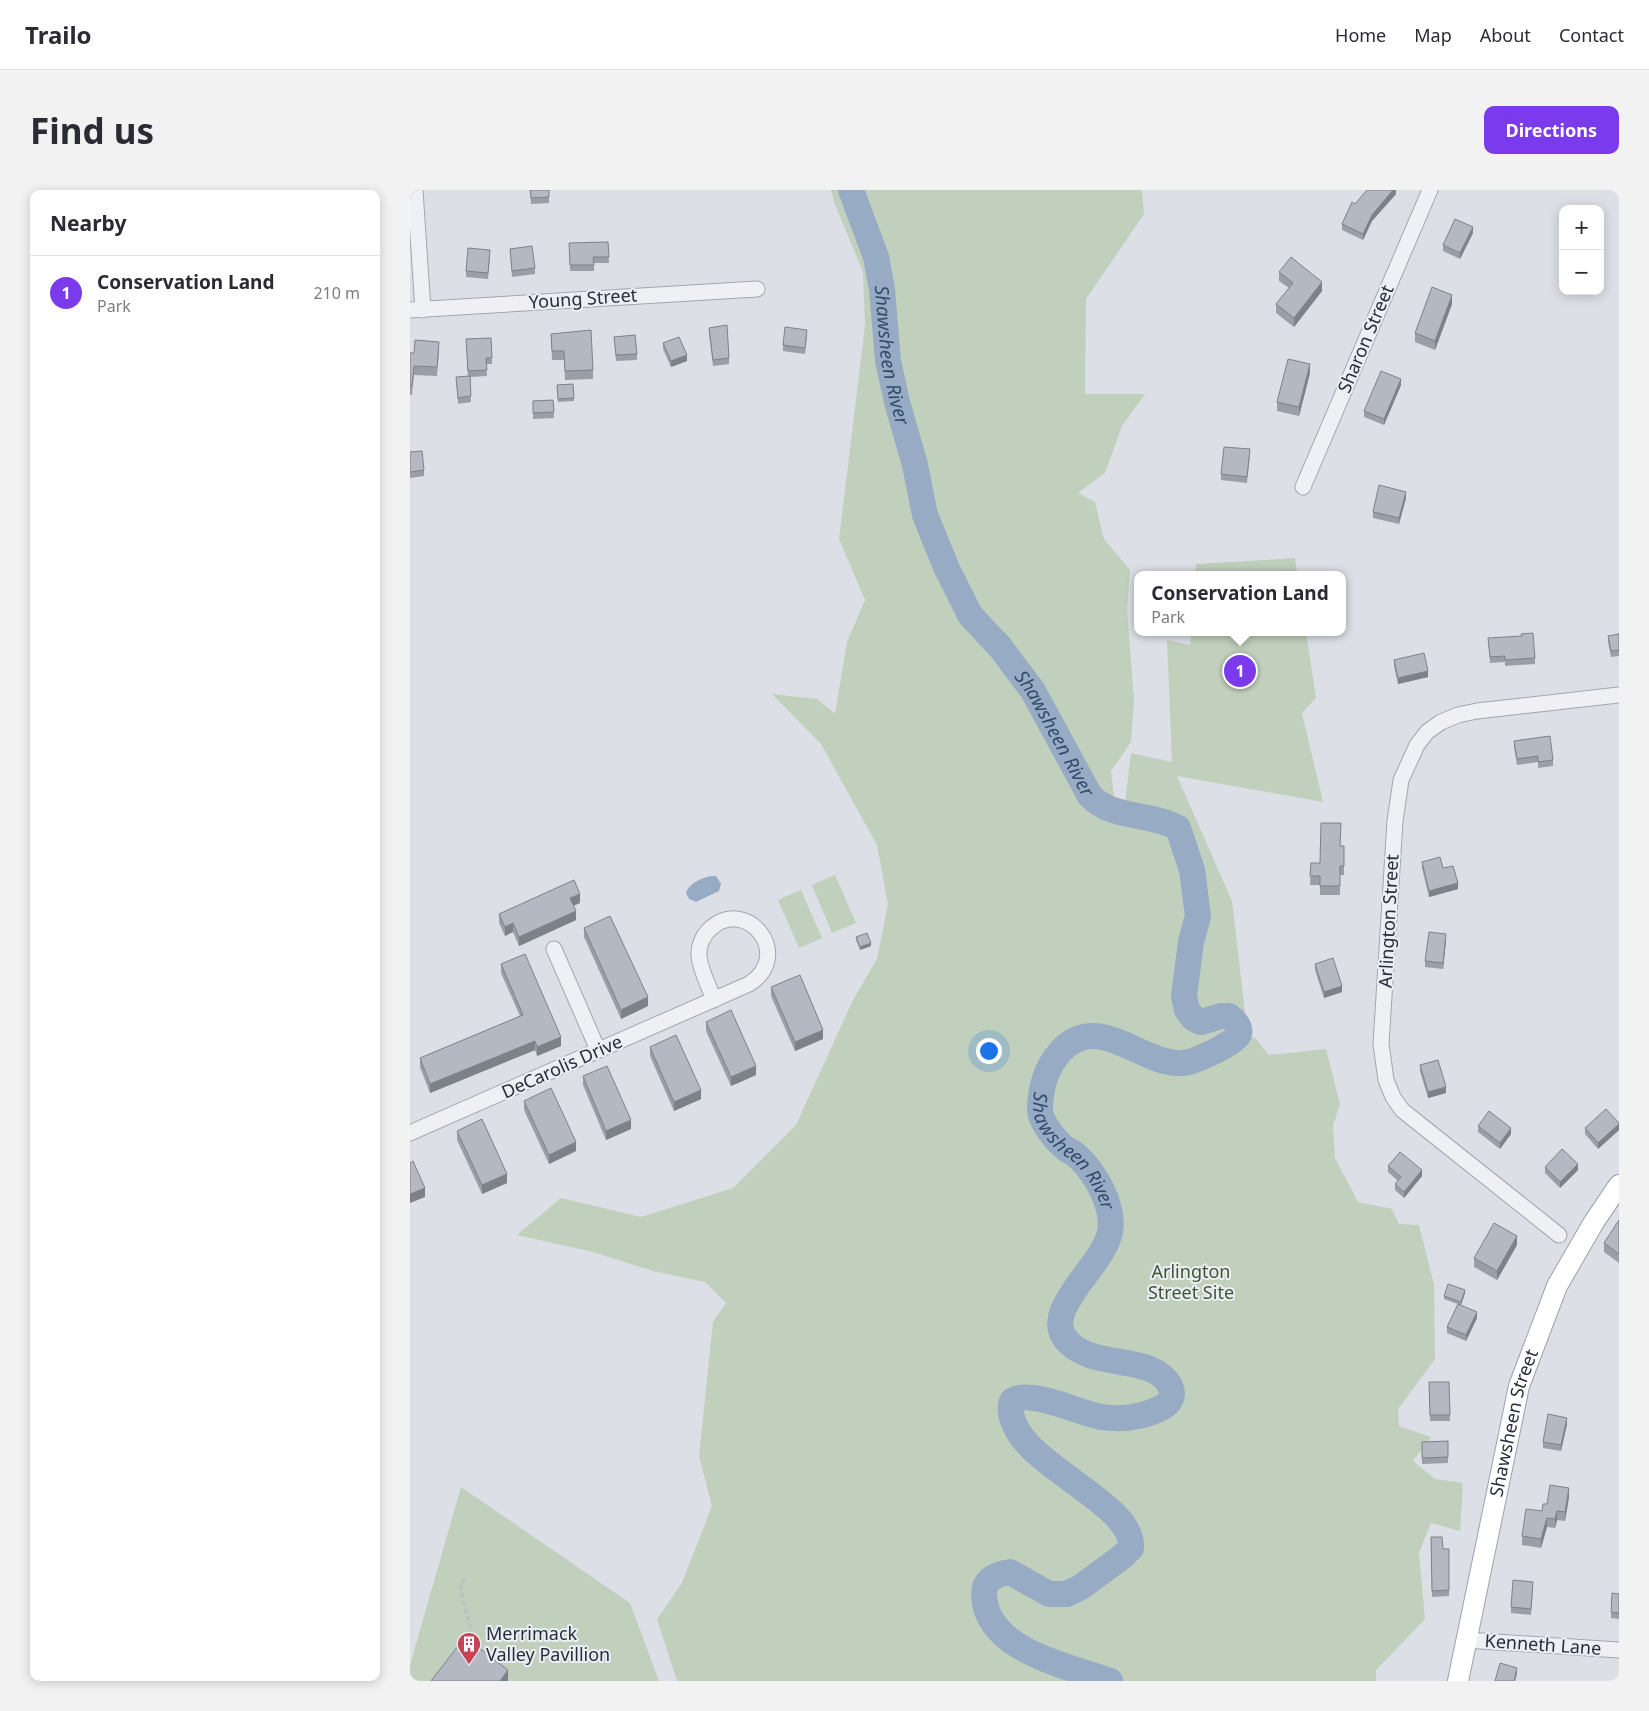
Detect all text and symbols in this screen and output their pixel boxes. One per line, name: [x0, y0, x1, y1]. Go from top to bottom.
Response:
text: Trailo: [25, 18, 92, 51]
text: Home: [1335, 23, 1386, 47]
text: Map: [1414, 23, 1452, 47]
text: About: [1480, 23, 1531, 47]
text: Contact: [1559, 23, 1624, 47]
button: Directions: [1484, 106, 1619, 154]
text: Find us: [30, 107, 154, 154]
map controls: [1559, 205, 1604, 295]
button: +: [1559, 205, 1604, 250]
text: Nearby: [50, 209, 126, 237]
button: −: [1559, 250, 1604, 295]
text: Conservation Land: [97, 269, 274, 295]
street label: Sharon Street: [1332, 280, 1399, 396]
text: 1: [61, 282, 71, 304]
text: 210 m: [313, 282, 360, 304]
street label: Young Street: [528, 282, 638, 314]
water label: Shawsheen River: [869, 284, 916, 429]
text: Park: [97, 295, 131, 317]
popup: [1134, 571, 1346, 636]
text: Conservation Land: [1151, 580, 1329, 606]
text: Park: [1151, 606, 1185, 628]
pin: 1: [1224, 652, 1256, 690]
water label: Shawsheen River: [1009, 665, 1101, 802]
street label: Arlington Street: [1373, 853, 1404, 988]
street label: DeCarolis Drive: [497, 1029, 626, 1103]
your location: [976, 1038, 1002, 1064]
water label: Shawsheen River: [1027, 1091, 1122, 1214]
park label: Arlington Street Site: [1148, 1259, 1234, 1304]
street label: Shawsheen Street: [1483, 1345, 1543, 1499]
place label: Merrimack Valley Pavillion: [486, 1621, 610, 1666]
street label: Kenneth Lane: [1484, 1628, 1602, 1660]
building icon: Merrimack Valley Pavillion: [456, 1631, 482, 1665]

